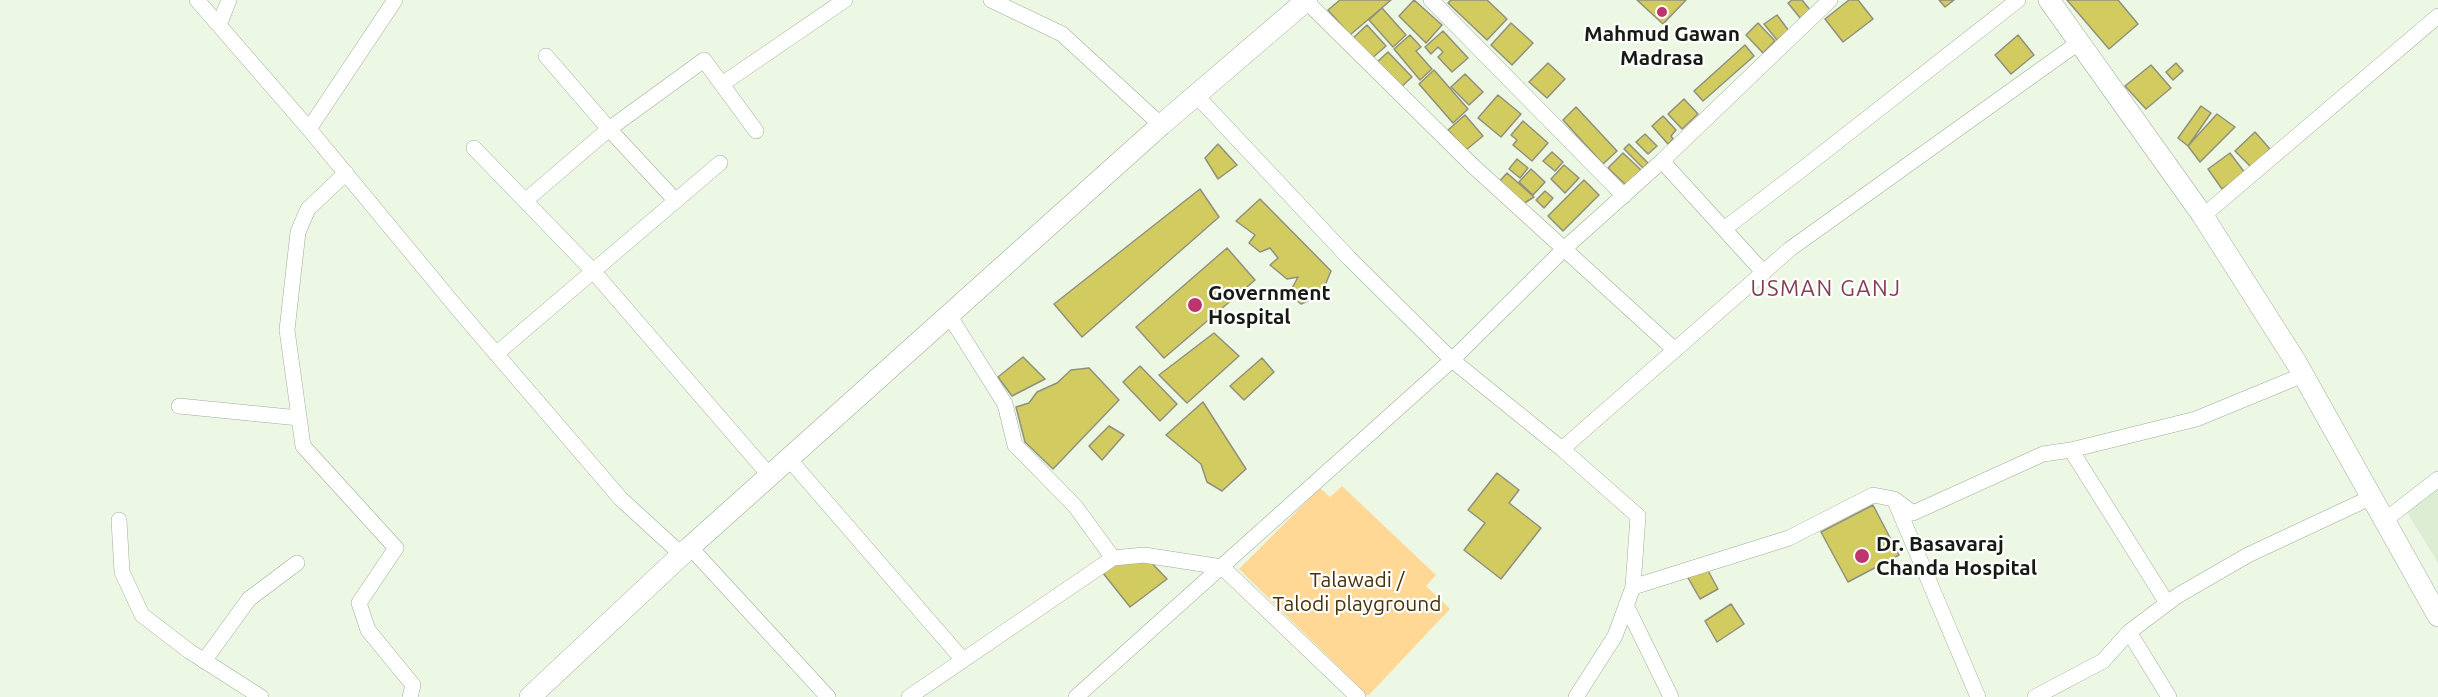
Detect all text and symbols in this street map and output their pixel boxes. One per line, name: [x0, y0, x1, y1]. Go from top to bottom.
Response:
marker: Mahmud Gawan Madrasa: [1655, 5, 1669, 19]
place label: Mahmud Gawan Madrasa: [1584, 21, 1740, 71]
district label: USMAN GANJ: [1750, 276, 1902, 302]
place label: Government Hospital: [1208, 280, 1330, 330]
marker: Government Hospital: [1186, 296, 1204, 314]
place label: Dr. Basavaraj Chanda Hospital: [1876, 531, 2037, 581]
marker: Dr. Basavaraj Chanda Hospital: [1853, 547, 1871, 565]
park label: Talawadi / Talodi playground: [1273, 567, 1441, 617]

